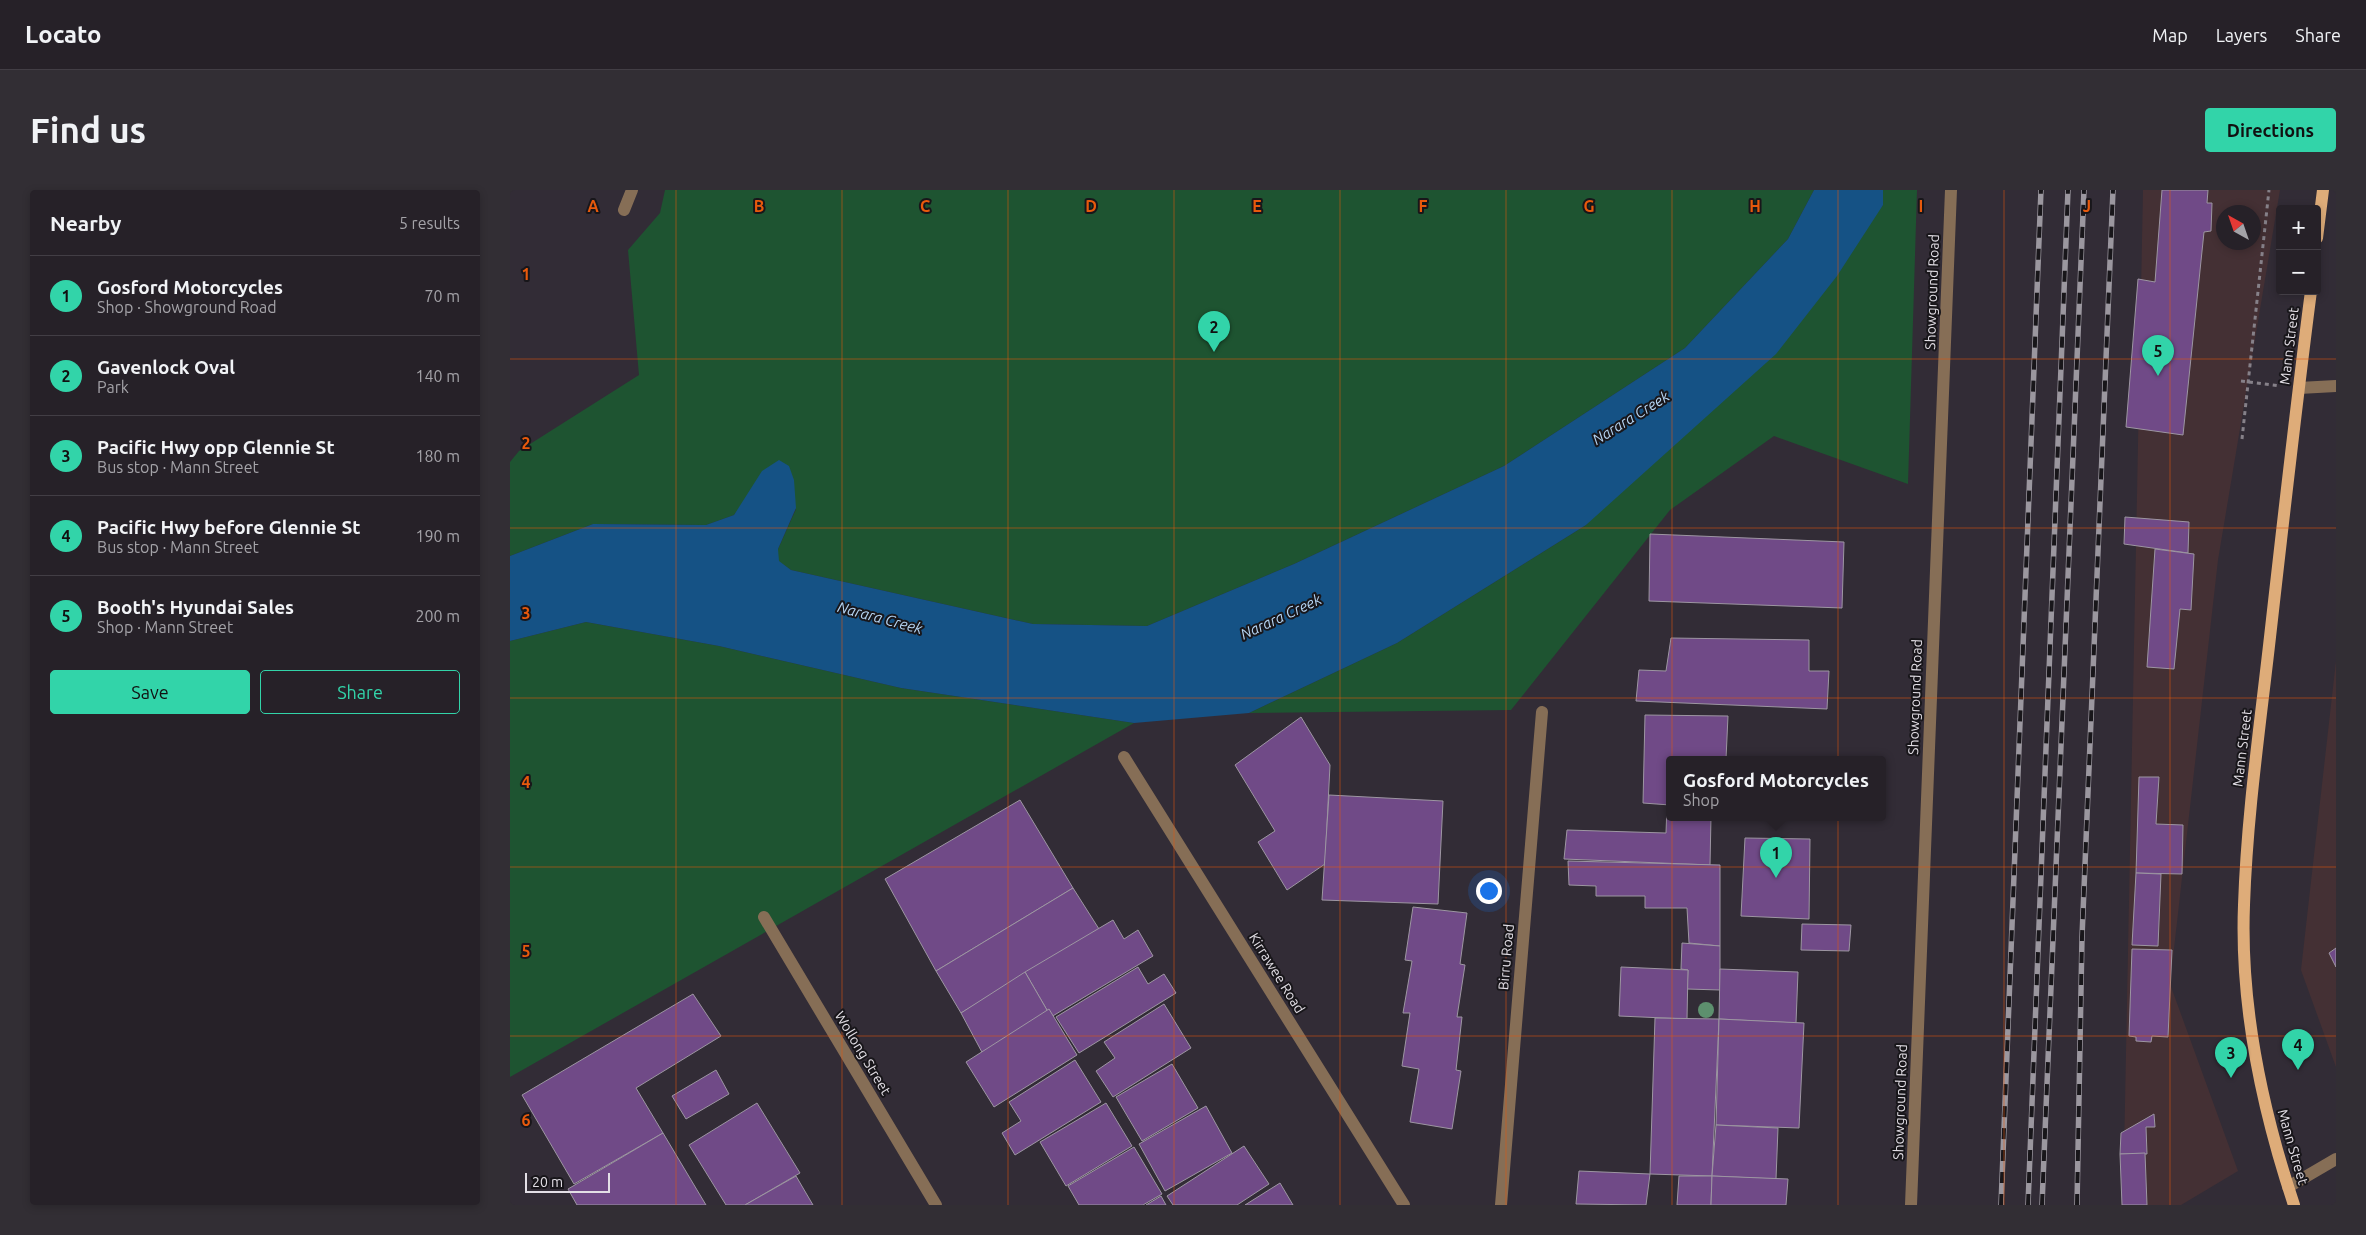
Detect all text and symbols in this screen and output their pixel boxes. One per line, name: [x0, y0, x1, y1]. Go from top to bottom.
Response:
text: Locato: [25, 21, 101, 48]
text: Map: [2152, 25, 2188, 45]
text: Layers: [2216, 25, 2267, 45]
text: Share: [2295, 25, 2341, 45]
button: Directions: [2205, 108, 2336, 152]
text: Find us: [30, 110, 146, 150]
text: A: [587, 197, 599, 215]
text: B: [754, 197, 764, 215]
text: C: [920, 197, 930, 215]
text: D: [1085, 197, 1097, 215]
text: E: [1252, 197, 1262, 215]
text: F: [1419, 197, 1428, 215]
text: G: [1583, 197, 1595, 215]
text: H: [1749, 197, 1761, 215]
text: I: [1919, 197, 1923, 215]
text: J: [2083, 197, 2091, 215]
north arrow: [2216, 205, 2261, 250]
map controls: [2276, 205, 2321, 295]
button: +: [2276, 205, 2321, 250]
text: Nearby: [50, 211, 121, 235]
text: 5 results: [399, 214, 460, 232]
street label: Showground Road: [1922, 234, 1942, 350]
button: −: [2276, 250, 2321, 295]
text: 1: [521, 265, 531, 283]
text: Gosford Motorcycles: [97, 276, 283, 298]
text: 1: [61, 287, 71, 305]
text: 70 m: [424, 287, 460, 305]
text: Shop · Showground Road: [97, 298, 277, 316]
street label: Mann Street: [2276, 306, 2302, 386]
pin: 2: [1198, 311, 1230, 352]
pin: 5: [2142, 335, 2174, 376]
text: Gavenlock Oval: [97, 356, 235, 378]
text: 2: [61, 367, 71, 385]
text: 140 m: [415, 367, 460, 385]
text: Park: [97, 378, 129, 396]
water label: Narara Creek: [1589, 387, 1673, 448]
text: 2: [521, 434, 531, 452]
text: Pacific Hwy opp Glennie St: [97, 436, 335, 458]
text: 3: [61, 447, 71, 465]
text: 180 m: [415, 447, 460, 465]
text: Bus stop · Mann Street: [97, 458, 259, 476]
text: Pacific Hwy before Glennie St: [97, 516, 360, 538]
text: 4: [61, 527, 71, 545]
text: 190 m: [415, 527, 460, 545]
text: Bus stop · Mann Street: [97, 538, 259, 556]
water label: Narara Creek: [1238, 590, 1324, 643]
text: Booth's Hyundai Sales: [97, 596, 294, 618]
water label: Narara Creek: [836, 598, 925, 637]
text: 3: [521, 604, 531, 622]
text: 5: [61, 607, 71, 625]
text: 200 m: [415, 607, 460, 625]
text: Shop · Mann Street: [97, 618, 233, 636]
street label: Showground Road: [1905, 639, 1925, 755]
button: Save: [50, 670, 250, 714]
button: Share: [260, 670, 460, 714]
street label: Mann Street: [2229, 708, 2255, 788]
popup: [1666, 756, 1886, 821]
text: Gosford Motorcycles: [1683, 769, 1869, 791]
text: 4: [521, 773, 531, 791]
text: Shop: [1683, 791, 1719, 809]
pin: 1: [1760, 837, 1792, 878]
your location: [1476, 878, 1502, 904]
street label: Birru Road: [1495, 923, 1517, 991]
street label: Kirrawee Road: [1246, 930, 1308, 1016]
text: 5: [521, 942, 531, 960]
street label: Wollong Street: [832, 1008, 895, 1098]
pin: 4: [2282, 1029, 2314, 1070]
pin: 3: [2215, 1037, 2247, 1078]
street label: Showground Road: [1890, 1044, 1910, 1160]
street label: Mann Street: [2275, 1107, 2312, 1187]
text: 6: [521, 1111, 531, 1129]
scale bar: [525, 1170, 610, 1193]
text: 20 m: [532, 1174, 563, 1190]

